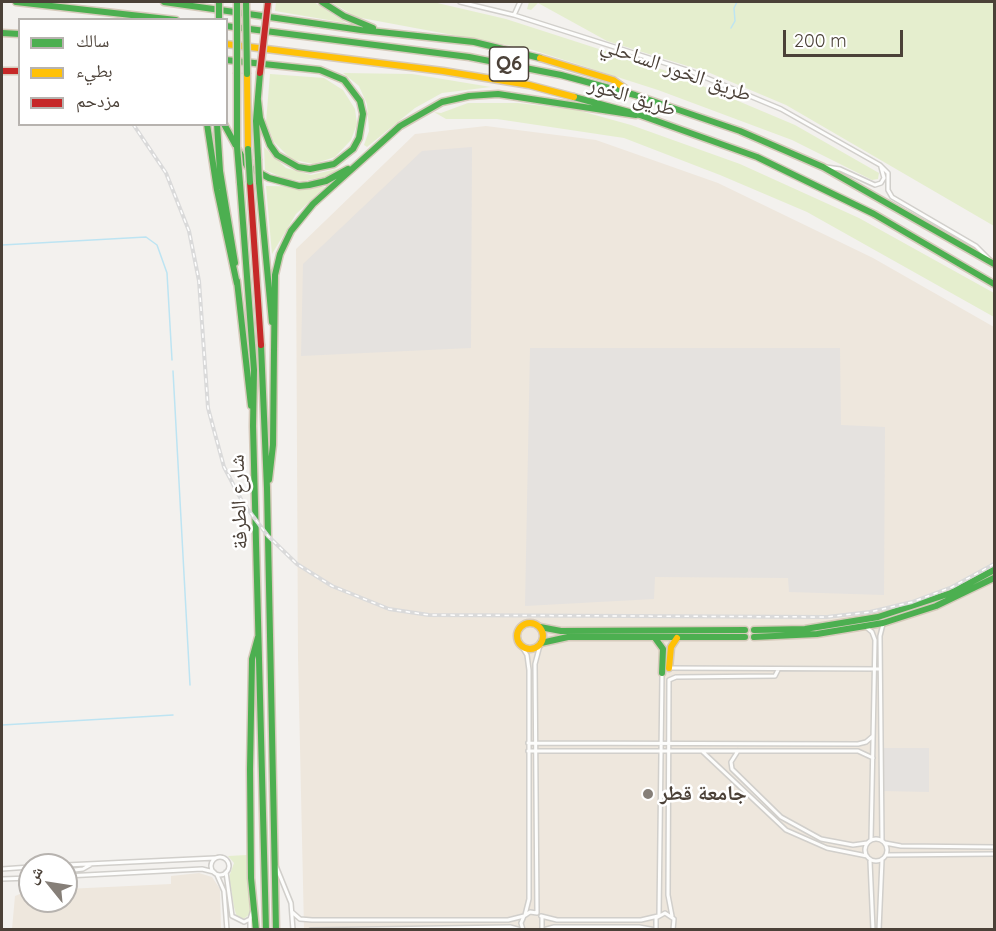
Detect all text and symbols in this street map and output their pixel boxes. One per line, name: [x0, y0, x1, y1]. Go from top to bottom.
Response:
legend: [18, 18, 228, 126]
scale bar: [786, 18, 906, 56]
text: سالك: [76, 29, 109, 52]
text: 200 m: [794, 29, 847, 52]
street label: طريق الخور الساحلي: [597, 32, 755, 108]
road number: Q6: [490, 47, 528, 81]
text: بطيء: [76, 59, 113, 82]
street label: طريق الخور: [585, 72, 679, 122]
text: مزدحم: [76, 89, 120, 112]
street label: شارع الطرفة: [225, 454, 253, 550]
place label: جامعة قطر: [660, 781, 747, 807]
marker: جامعة قطر: [641, 787, 655, 801]
north arrow: [18, 853, 78, 913]
text: ش: [21, 863, 47, 887]

